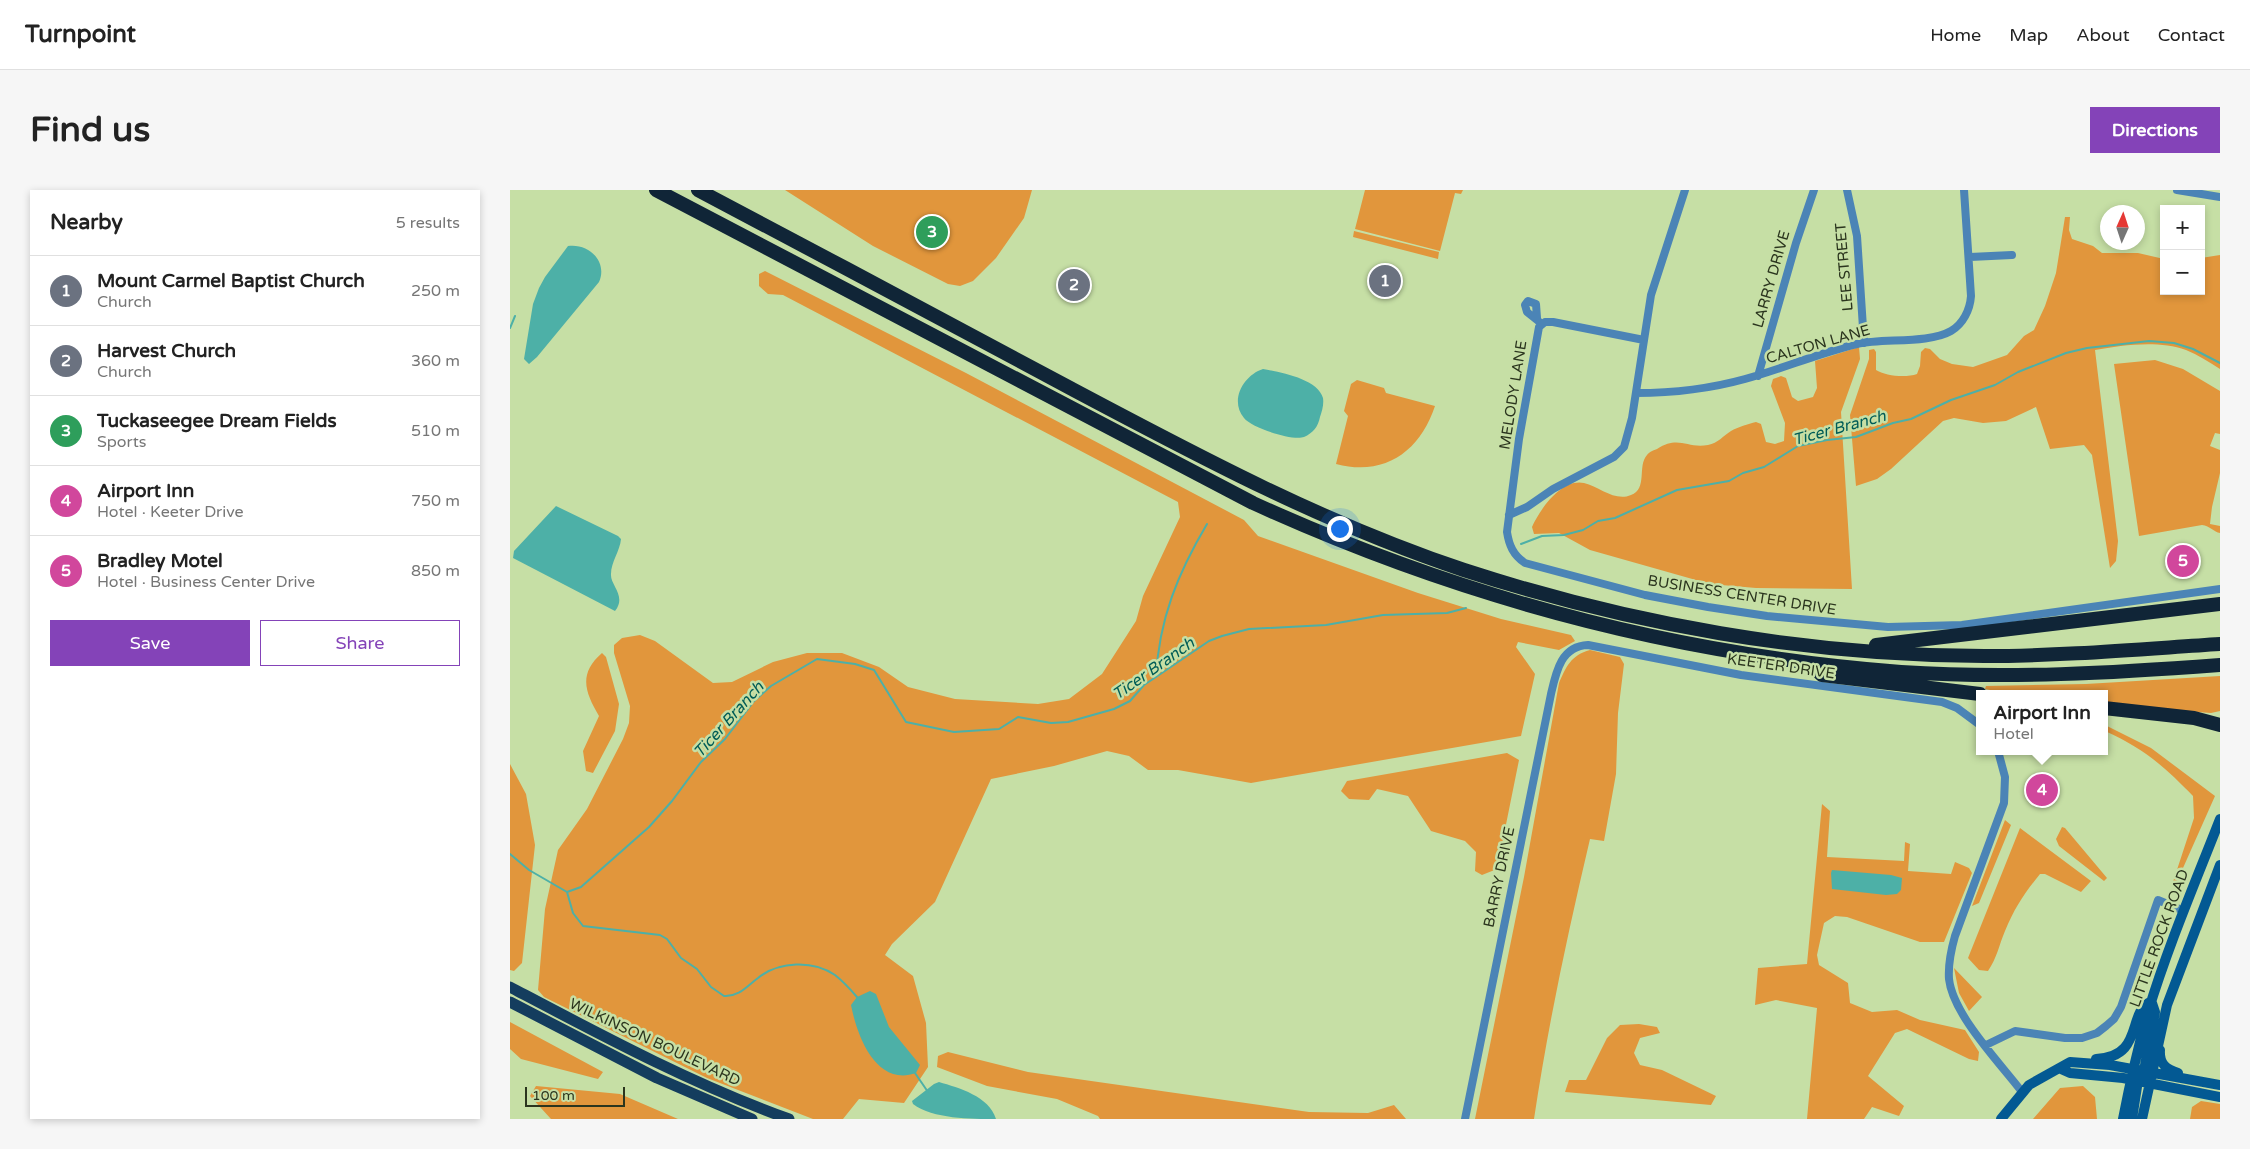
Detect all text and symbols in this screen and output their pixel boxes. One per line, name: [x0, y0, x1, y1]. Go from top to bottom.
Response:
text: Turnpoint: [25, 20, 136, 49]
text: Home: [1930, 24, 1981, 46]
text: Map: [2009, 24, 2048, 46]
text: About: [2076, 24, 2130, 46]
text: Contact: [2158, 24, 2225, 46]
button: Directions: [2090, 107, 2220, 153]
text: Find us: [30, 109, 150, 151]
north arrow: [2100, 205, 2145, 250]
map controls: [2160, 205, 2205, 295]
button: +: [2160, 205, 2205, 250]
text: Nearby: [50, 210, 123, 235]
text: 5 results: [396, 213, 460, 233]
pin: 3: [916, 213, 948, 251]
street label: LEE STREET: [1831, 222, 1857, 312]
street label: LARRY DRIVE: [1748, 228, 1794, 330]
button: −: [2160, 250, 2205, 295]
pin: 1: [1369, 262, 1401, 300]
pin: 2: [1058, 266, 1090, 304]
text: Mount Carmel Baptist Church: [97, 270, 365, 292]
text: 1: [61, 281, 71, 301]
text: 250 m: [411, 281, 460, 301]
text: Church: [97, 292, 152, 312]
street label: CALTON LANE: [1764, 321, 1872, 367]
street label: MELODY LANE: [1495, 339, 1531, 451]
text: Harvest Church: [97, 340, 236, 362]
text: 2: [61, 351, 71, 371]
text: 360 m: [411, 351, 460, 371]
text: Church: [97, 362, 152, 382]
water label: Ticer Branch: [1791, 406, 1889, 450]
text: Tuckaseegee Dream Fields: [97, 410, 337, 432]
text: 3: [61, 421, 71, 441]
text: 510 m: [411, 421, 460, 441]
text: Sports: [97, 432, 146, 452]
text: Airport Inn: [97, 480, 194, 502]
text: 4: [61, 491, 71, 511]
text: 750 m: [411, 491, 460, 511]
text: Hotel · Keeter Drive: [97, 502, 244, 522]
your location: [1327, 516, 1353, 542]
pin: 5: [2167, 542, 2199, 580]
text: Bradley Motel: [97, 550, 223, 572]
text: 5: [61, 561, 71, 581]
text: 850 m: [411, 561, 460, 581]
street label: BUSINESS CENTER DRIVE: [1646, 571, 1838, 619]
text: Hotel · Business Center Drive: [97, 572, 315, 592]
button: Save: [50, 620, 250, 666]
button: Share: [260, 620, 460, 666]
water label: Ticer Branch: [1109, 633, 1199, 704]
street label: KEETER DRIVE: [1726, 650, 1836, 682]
water label: Ticer Branch: [689, 677, 769, 762]
popup: [1976, 690, 2108, 755]
text: Airport Inn: [1993, 702, 2091, 724]
text: Hotel: [1993, 724, 2034, 744]
pin: 4: [2026, 771, 2058, 809]
street label: BARRY DRIVE: [1480, 825, 1518, 929]
street label: LITTLE ROCK ROAD: [2126, 867, 2192, 1009]
street label: WILKINSON BOULEVARD: [567, 994, 743, 1090]
scale bar: [525, 1084, 625, 1107]
text: 100 m: [532, 1087, 575, 1104]

